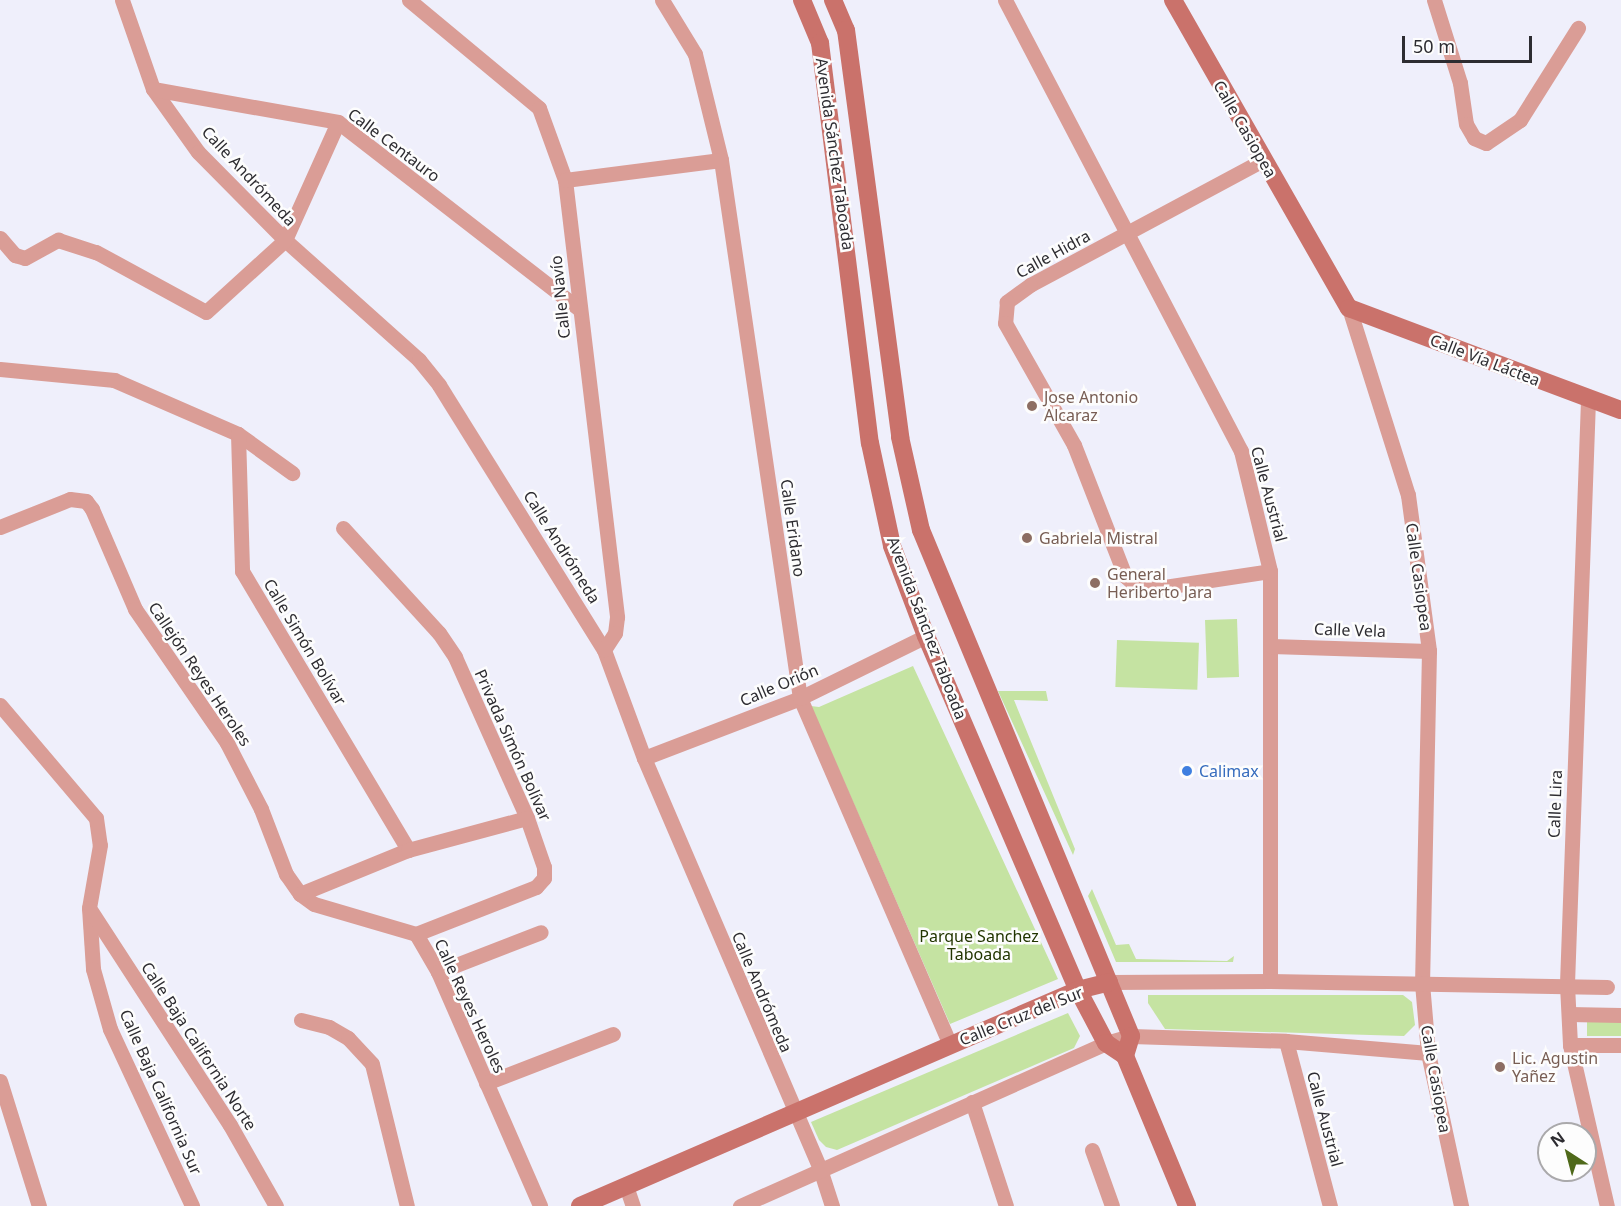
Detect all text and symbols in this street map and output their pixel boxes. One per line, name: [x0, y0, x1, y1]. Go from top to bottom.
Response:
scale bar: [1405, 24, 1536, 62]
text: 50 m: [1413, 34, 1455, 58]
street label: Avenida Sánchez Taboada: [812, 57, 858, 251]
street label: Calle Casiopea: [1209, 77, 1281, 181]
street label: Calle Centauro: [344, 104, 444, 186]
street label: Calle Andrómeda: [198, 122, 300, 230]
street label: Calle Hidra: [1013, 226, 1093, 282]
street label: Calle Navío: [546, 254, 574, 340]
street label: Calle Vía Láctea: [1427, 330, 1543, 390]
place label: Jose Antonio Alcaraz: [1044, 387, 1138, 425]
marker: Jose Antonio Alcaraz: [1025, 399, 1039, 413]
street label: Calle Austrial: [1247, 444, 1291, 544]
street label: Calle Eridano: [777, 478, 809, 578]
street label: Calle Andrómeda: [520, 487, 604, 607]
street label: Calle Casiopea: [1402, 522, 1436, 632]
place label: Gabriela Mistral: [1039, 528, 1158, 548]
marker: Gabriela Mistral: [1020, 531, 1034, 545]
street label: Avenida Sánchez Taboada: [883, 534, 971, 722]
place label: General Heriberto Jara: [1107, 564, 1212, 602]
street label: Calle Simón Bolívar: [260, 575, 350, 709]
marker: General Heriberto Jara: [1088, 576, 1102, 590]
street label: Callejón Reyes Heroles: [145, 598, 255, 750]
street label: Calle Vela: [1314, 619, 1386, 641]
street label: Calle Orión: [737, 660, 821, 710]
street label: Privada Simón Bolívar: [471, 666, 555, 824]
place label: Calimax: [1199, 761, 1259, 781]
marker: Calimax: [1180, 764, 1194, 778]
street label: Calle Lira: [1544, 770, 1566, 838]
park label: Parque Sanchez Taboada: [919, 926, 1039, 964]
street label: Calle Andrómeda: [728, 929, 796, 1055]
street label: Calle Reyes Heroles: [430, 936, 510, 1076]
street label: Calle Baja California Norte: [137, 958, 261, 1134]
street label: Calle Cruz del Sur: [957, 983, 1085, 1049]
street label: Calle Baja California Sur: [116, 1006, 206, 1178]
street label: Calle Casiopea: [1417, 1024, 1455, 1134]
place label: Lic. Agustin Yañez: [1512, 1048, 1598, 1086]
marker: Lic. Agustin Yañez: [1493, 1060, 1507, 1074]
street label: Calle Austrial: [1303, 1069, 1347, 1169]
north arrow: [1537, 1122, 1597, 1182]
text: N: [1546, 1126, 1569, 1152]

